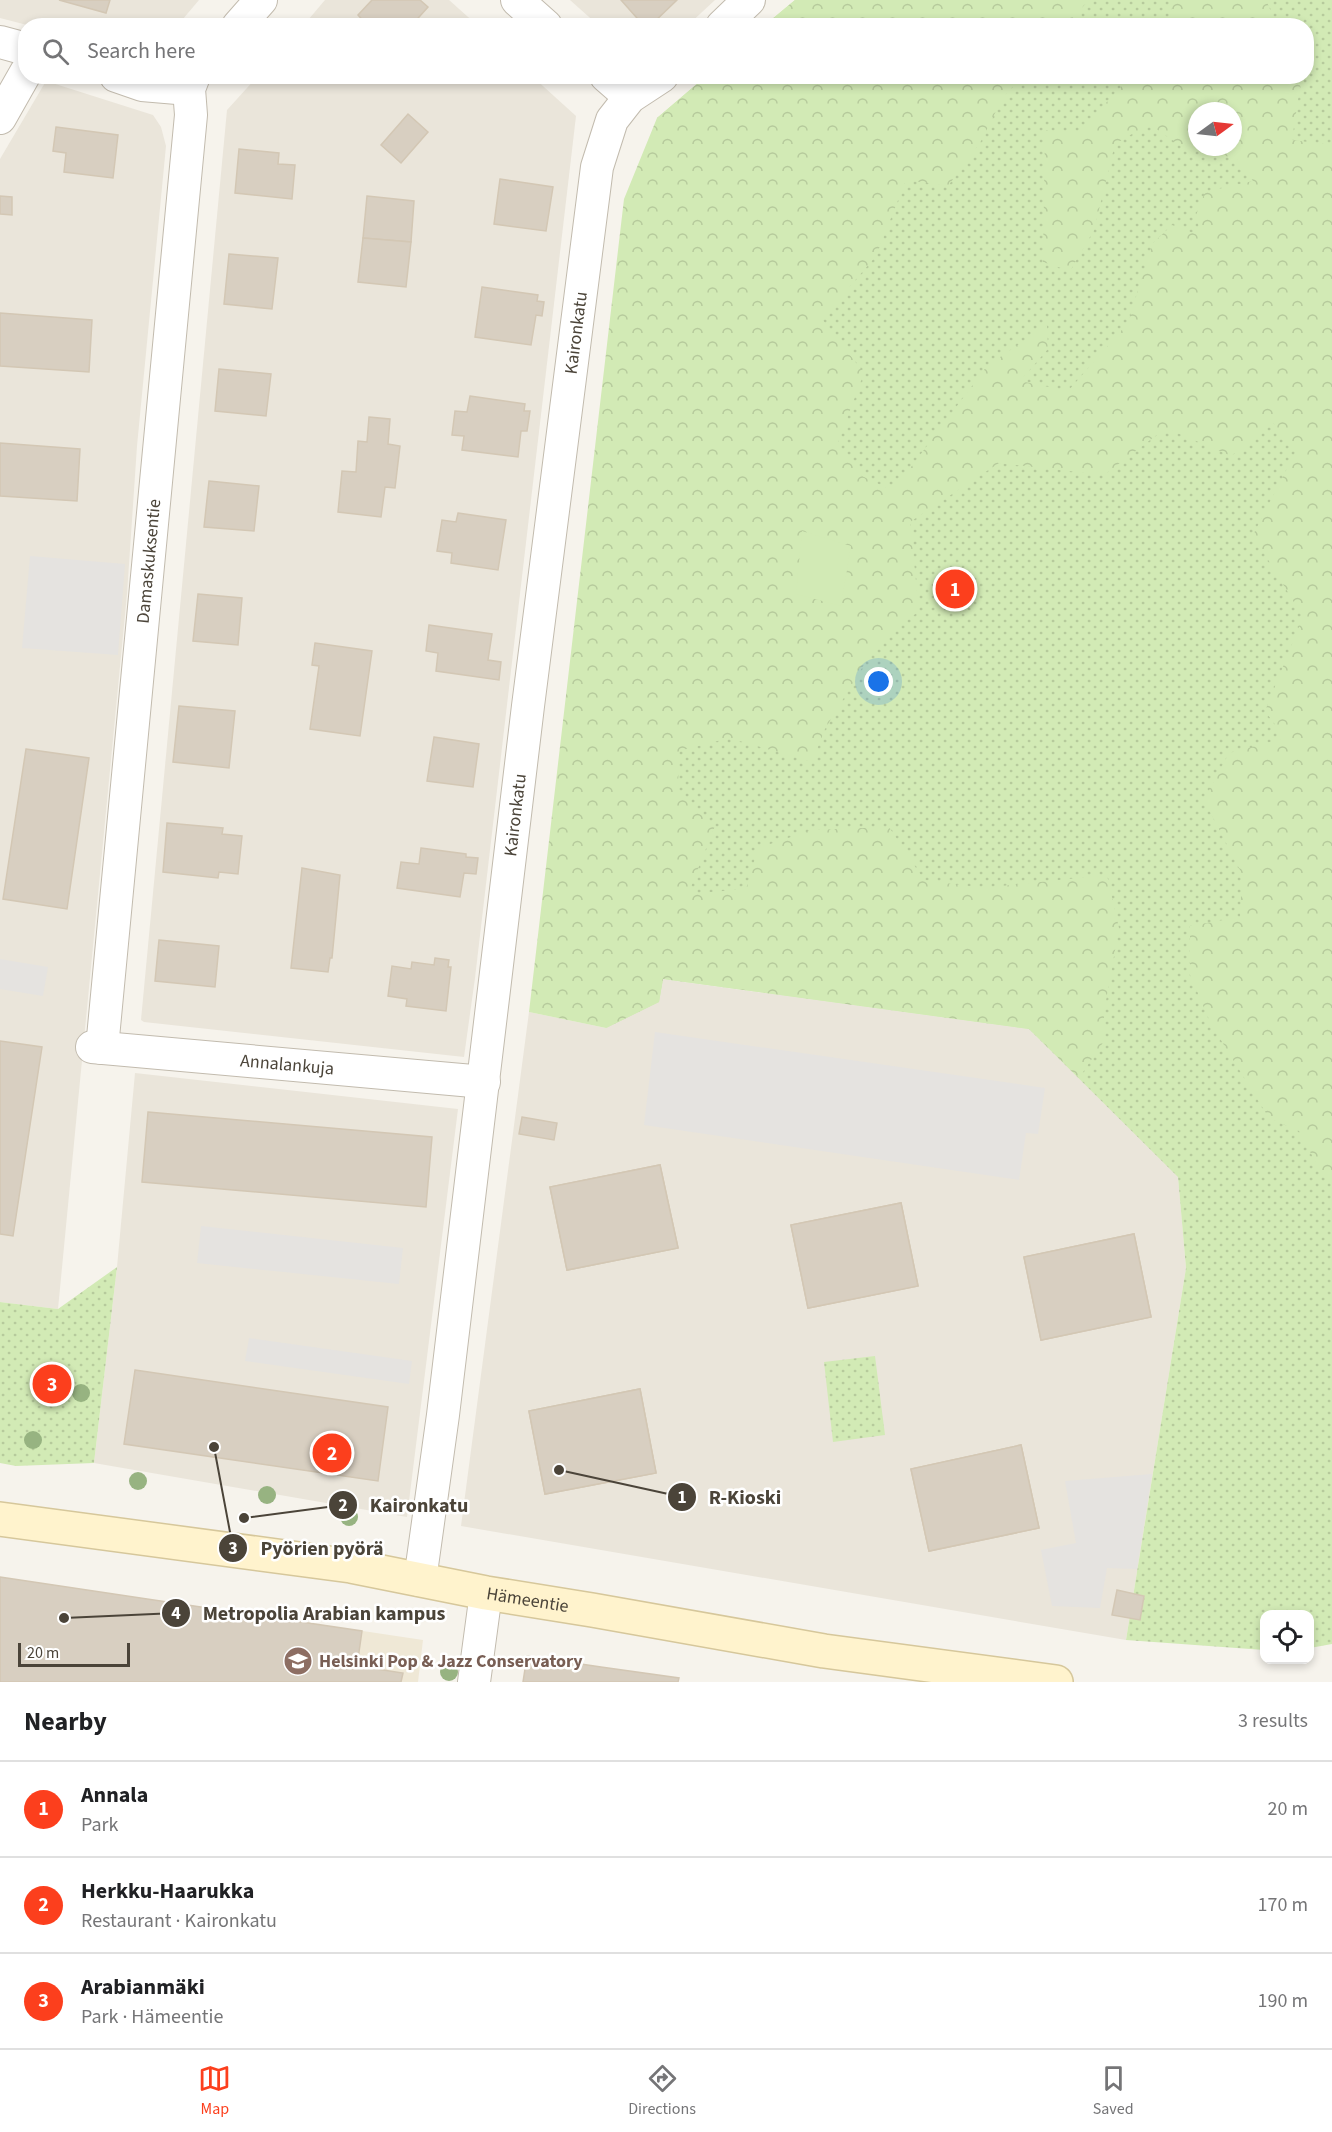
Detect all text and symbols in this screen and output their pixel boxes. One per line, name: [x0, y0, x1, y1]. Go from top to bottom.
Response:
search box: [18, 18, 1314, 84]
icon: search: [39, 35, 72, 68]
text: Search here: [87, 35, 195, 67]
north arrow: [1188, 102, 1242, 156]
street label: Kaironkatu: [558, 290, 593, 376]
street label: Damaskuksentie: [130, 498, 167, 625]
pin: 1: [936, 566, 974, 612]
your location: [864, 667, 893, 696]
street label: Kaironkatu: [498, 772, 532, 858]
street label: Annalankuja: [239, 1048, 335, 1081]
pin: 3: [32, 1362, 72, 1406]
pin: 2: [312, 1430, 352, 1476]
callout: R-Kioski: [667, 1478, 793, 1516]
text: R-Kioski: [709, 1484, 781, 1512]
text: 1: [677, 1485, 687, 1510]
callout: Kaironkatu: [328, 1486, 480, 1524]
text: Kaironkatu: [370, 1492, 468, 1520]
text: 2: [338, 1493, 348, 1518]
callout: Pyörien pyörä: [218, 1529, 395, 1567]
text: Pyörien pyörä: [260, 1535, 384, 1563]
text: 3: [228, 1536, 238, 1561]
street label: Hämeentie: [485, 1581, 571, 1619]
callout: Metropolia Arabian kampus: [161, 1594, 458, 1632]
text: Metropolia Arabian kampus: [203, 1600, 446, 1628]
text: 4: [171, 1601, 181, 1626]
map controls: [1260, 1610, 1314, 1664]
button: locate: [1260, 1610, 1314, 1664]
scale bar: [18, 1640, 130, 1668]
text: 20 m: [27, 1642, 59, 1664]
school or university icon: Helsinki Pop & Jazz Conservatory: [282, 1645, 314, 1677]
place label: Helsinki Pop & Jazz Conservatory: [319, 1649, 583, 1674]
text: Nearby: [24, 1703, 107, 1740]
text: 3 results: [1238, 1707, 1308, 1735]
text: Annala: [81, 1779, 148, 1811]
text: 1: [38, 1795, 49, 1823]
text: 20 m: [1268, 1795, 1308, 1823]
text: Park: [81, 1811, 118, 1839]
text: Herkku-Haarukka: [81, 1875, 254, 1907]
text: 2: [38, 1891, 49, 1919]
text: 170 m: [1258, 1891, 1308, 1919]
text: Restaurant · Kaironkatu: [81, 1907, 277, 1935]
text: Arabianmäki: [81, 1971, 205, 2003]
text: 3: [38, 1987, 49, 2015]
text: 190 m: [1258, 1987, 1308, 2015]
text: Park · Hämeentie: [81, 2003, 223, 2031]
tab: Map: [198, 2062, 231, 2120]
tab: Directions: [628, 2062, 696, 2120]
tab: Saved: [1093, 2062, 1134, 2120]

